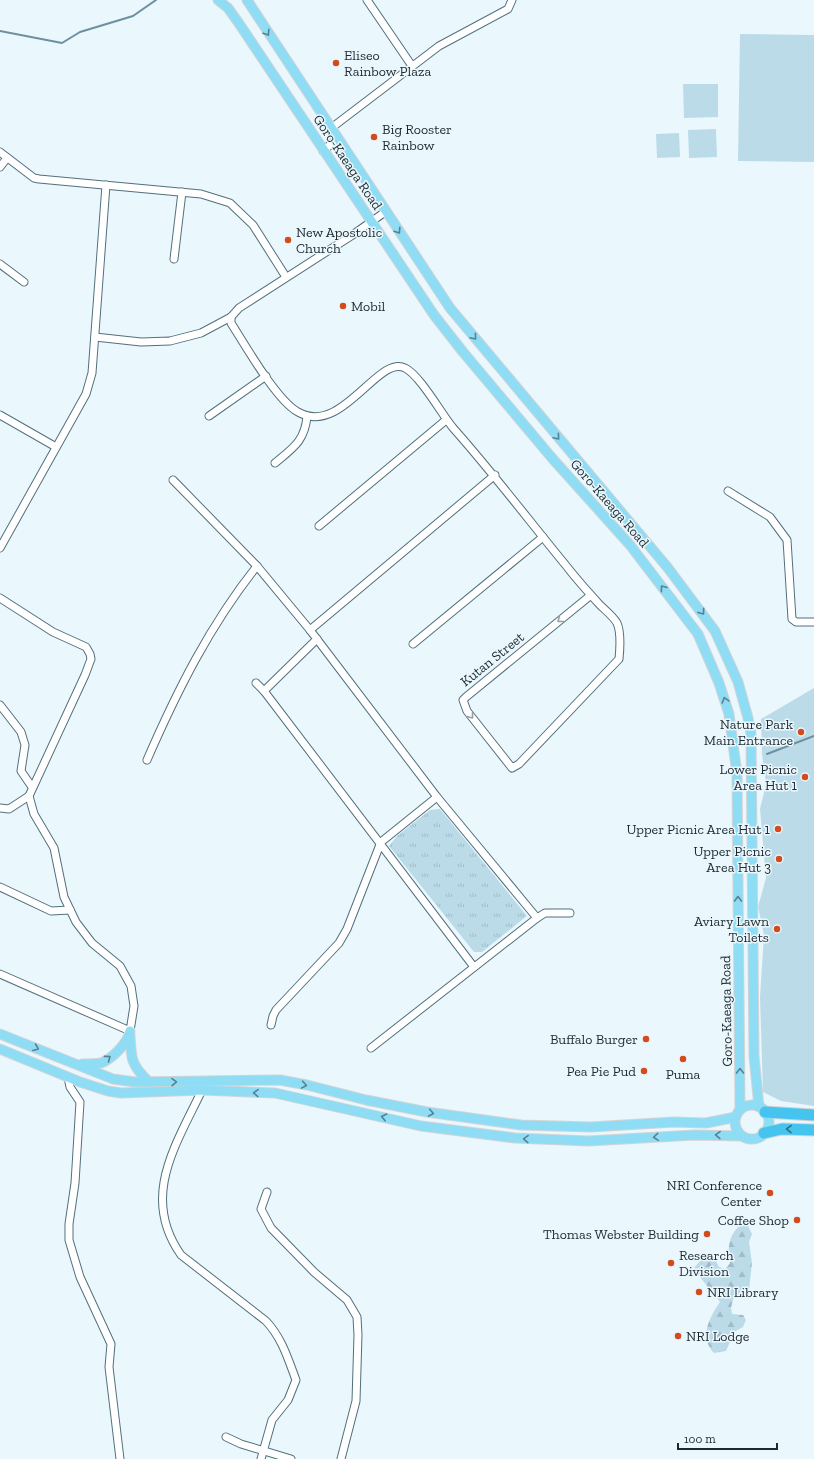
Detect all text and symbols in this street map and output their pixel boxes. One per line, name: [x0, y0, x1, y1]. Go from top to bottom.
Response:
one-way arrow: [262, 29, 270, 36]
place label: Eliseo Rainbow Plaza: [344, 47, 431, 80]
marker: Eliseo Rainbow Plaza: [331, 58, 341, 68]
street label: Goro-Kaeaga Road: [309, 111, 386, 213]
place label: Big Rooster Rainbow: [382, 121, 452, 154]
marker: Big Rooster Rainbow: [369, 132, 379, 142]
place label: New Apostolic Church: [296, 224, 382, 257]
one-way arrow: [393, 227, 400, 234]
marker: New Apostolic Church: [283, 235, 293, 245]
place label: Mobil: [351, 298, 386, 315]
marker: Mobil: [338, 301, 348, 311]
one-way arrow: [469, 332, 476, 340]
one-way arrow: [553, 432, 560, 439]
street label: Goro-Kaeaga Road: [567, 456, 653, 551]
one-way arrow: [661, 585, 668, 592]
one-way arrow: [697, 608, 704, 615]
one-way arrow: [558, 615, 565, 622]
street label: Kutan Street: [457, 628, 528, 690]
one-way arrow: [722, 697, 730, 704]
one-way arrow: [466, 711, 473, 718]
place label: Nature Park Main Entrance: [704, 716, 794, 749]
marker: Nature Park Main Entrance: [796, 727, 806, 737]
place label: Lower Picnic Area Hut 1: [720, 761, 798, 794]
marker: Lower Picnic Area Hut 1: [800, 772, 810, 782]
place label: Upper Picnic Area Hut 1: [626, 821, 771, 838]
marker: Upper Picnic Area Hut 1: [773, 824, 783, 834]
place label: Upper Picnic Area Hut 3: [694, 843, 771, 876]
marker: Upper Picnic Area Hut 3: [774, 854, 784, 864]
one-way arrow: [734, 896, 742, 902]
place label: Aviary Lawn Toilets: [694, 913, 769, 946]
marker: Aviary Lawn Toilets: [772, 924, 782, 934]
street label: Goro-Kaeaga Road: [717, 955, 736, 1067]
place label: Buffalo Burger: [550, 1031, 638, 1048]
marker: Buffalo Burger: [641, 1034, 651, 1044]
one-way arrow: [33, 1044, 40, 1052]
marker: Puma: [678, 1054, 688, 1064]
one-way arrow: [104, 1056, 111, 1063]
place label: Pea Pie Pud: [566, 1063, 636, 1080]
marker: Pea Pie Pud: [639, 1066, 649, 1076]
place label: Puma: [666, 1066, 701, 1083]
one-way arrow: [736, 1068, 744, 1074]
one-way arrow: [171, 1078, 177, 1086]
one-way arrow: [301, 1080, 307, 1088]
one-way arrow: [253, 1089, 259, 1097]
one-way arrow: [428, 1108, 434, 1116]
one-way arrow: [381, 1114, 387, 1122]
one-way arrow: [786, 1125, 792, 1133]
one-way arrow: [715, 1131, 721, 1139]
one-way arrow: [653, 1132, 659, 1141]
one-way arrow: [523, 1134, 529, 1143]
place label: NRI Conference Center: [667, 1177, 762, 1210]
marker: NRI Conference Center: [765, 1188, 775, 1198]
place label: Coffee Shop: [718, 1212, 789, 1229]
marker: Coffee Shop: [792, 1215, 802, 1225]
place label: Thomas Webster Building: [543, 1226, 699, 1243]
marker: Thomas Webster Building: [702, 1229, 712, 1239]
place label: Research Division: [679, 1247, 734, 1280]
marker: Research Division: [666, 1258, 676, 1268]
place label: NRI Library: [707, 1284, 779, 1301]
marker: NRI Library: [694, 1287, 704, 1297]
place label: NRI Lodge: [686, 1328, 750, 1345]
marker: NRI Lodge: [673, 1331, 683, 1341]
scale bar: [678, 1425, 777, 1451]
text: 100 m: [684, 1432, 716, 1446]

